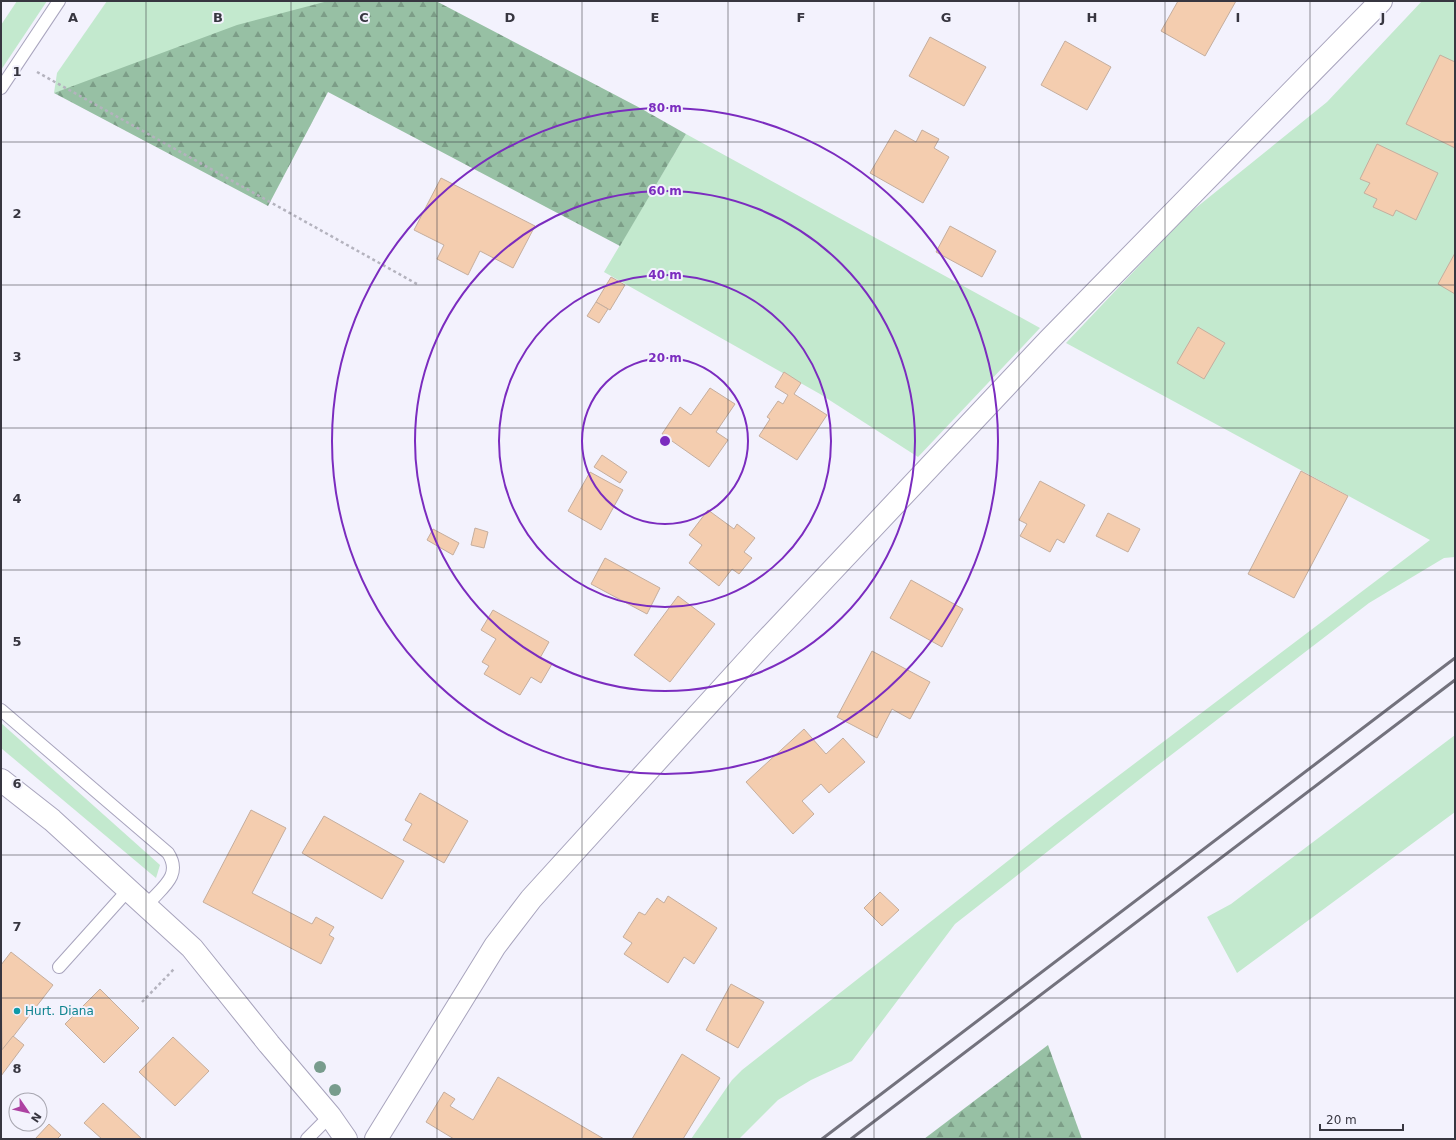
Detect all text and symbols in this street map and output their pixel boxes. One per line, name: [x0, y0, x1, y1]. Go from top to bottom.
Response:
text: A: [68, 10, 78, 25]
text: B: [213, 10, 223, 25]
text: C: [359, 10, 369, 25]
text: D: [505, 10, 516, 25]
text: E: [651, 10, 659, 25]
text: F: [797, 10, 805, 25]
text: G: [941, 10, 951, 25]
text: H: [1087, 10, 1097, 25]
text: I: [1236, 10, 1240, 25]
text: J: [1380, 10, 1385, 25]
text: 1: [12, 64, 22, 79]
text: 80 m: [648, 101, 682, 115]
text: 60 m: [648, 184, 682, 198]
text: 2: [12, 206, 22, 221]
text: 40 m: [648, 268, 682, 282]
text: 3: [12, 349, 22, 364]
text: 20 m: [648, 351, 682, 365]
centre of rings: [658, 434, 672, 448]
text: 4: [12, 491, 22, 506]
text: 5: [12, 634, 22, 649]
text: 6: [12, 776, 22, 791]
text: 7: [12, 919, 22, 934]
place label: Hurt. Diana: [25, 1004, 94, 1018]
marker: Hurt. Diana: [12, 1006, 22, 1016]
text: 8: [12, 1061, 22, 1076]
north arrow: [8, 1092, 48, 1132]
scale bar: [1320, 1106, 1403, 1132]
text: N: [28, 1110, 44, 1125]
text: 20 m: [1326, 1113, 1357, 1127]

